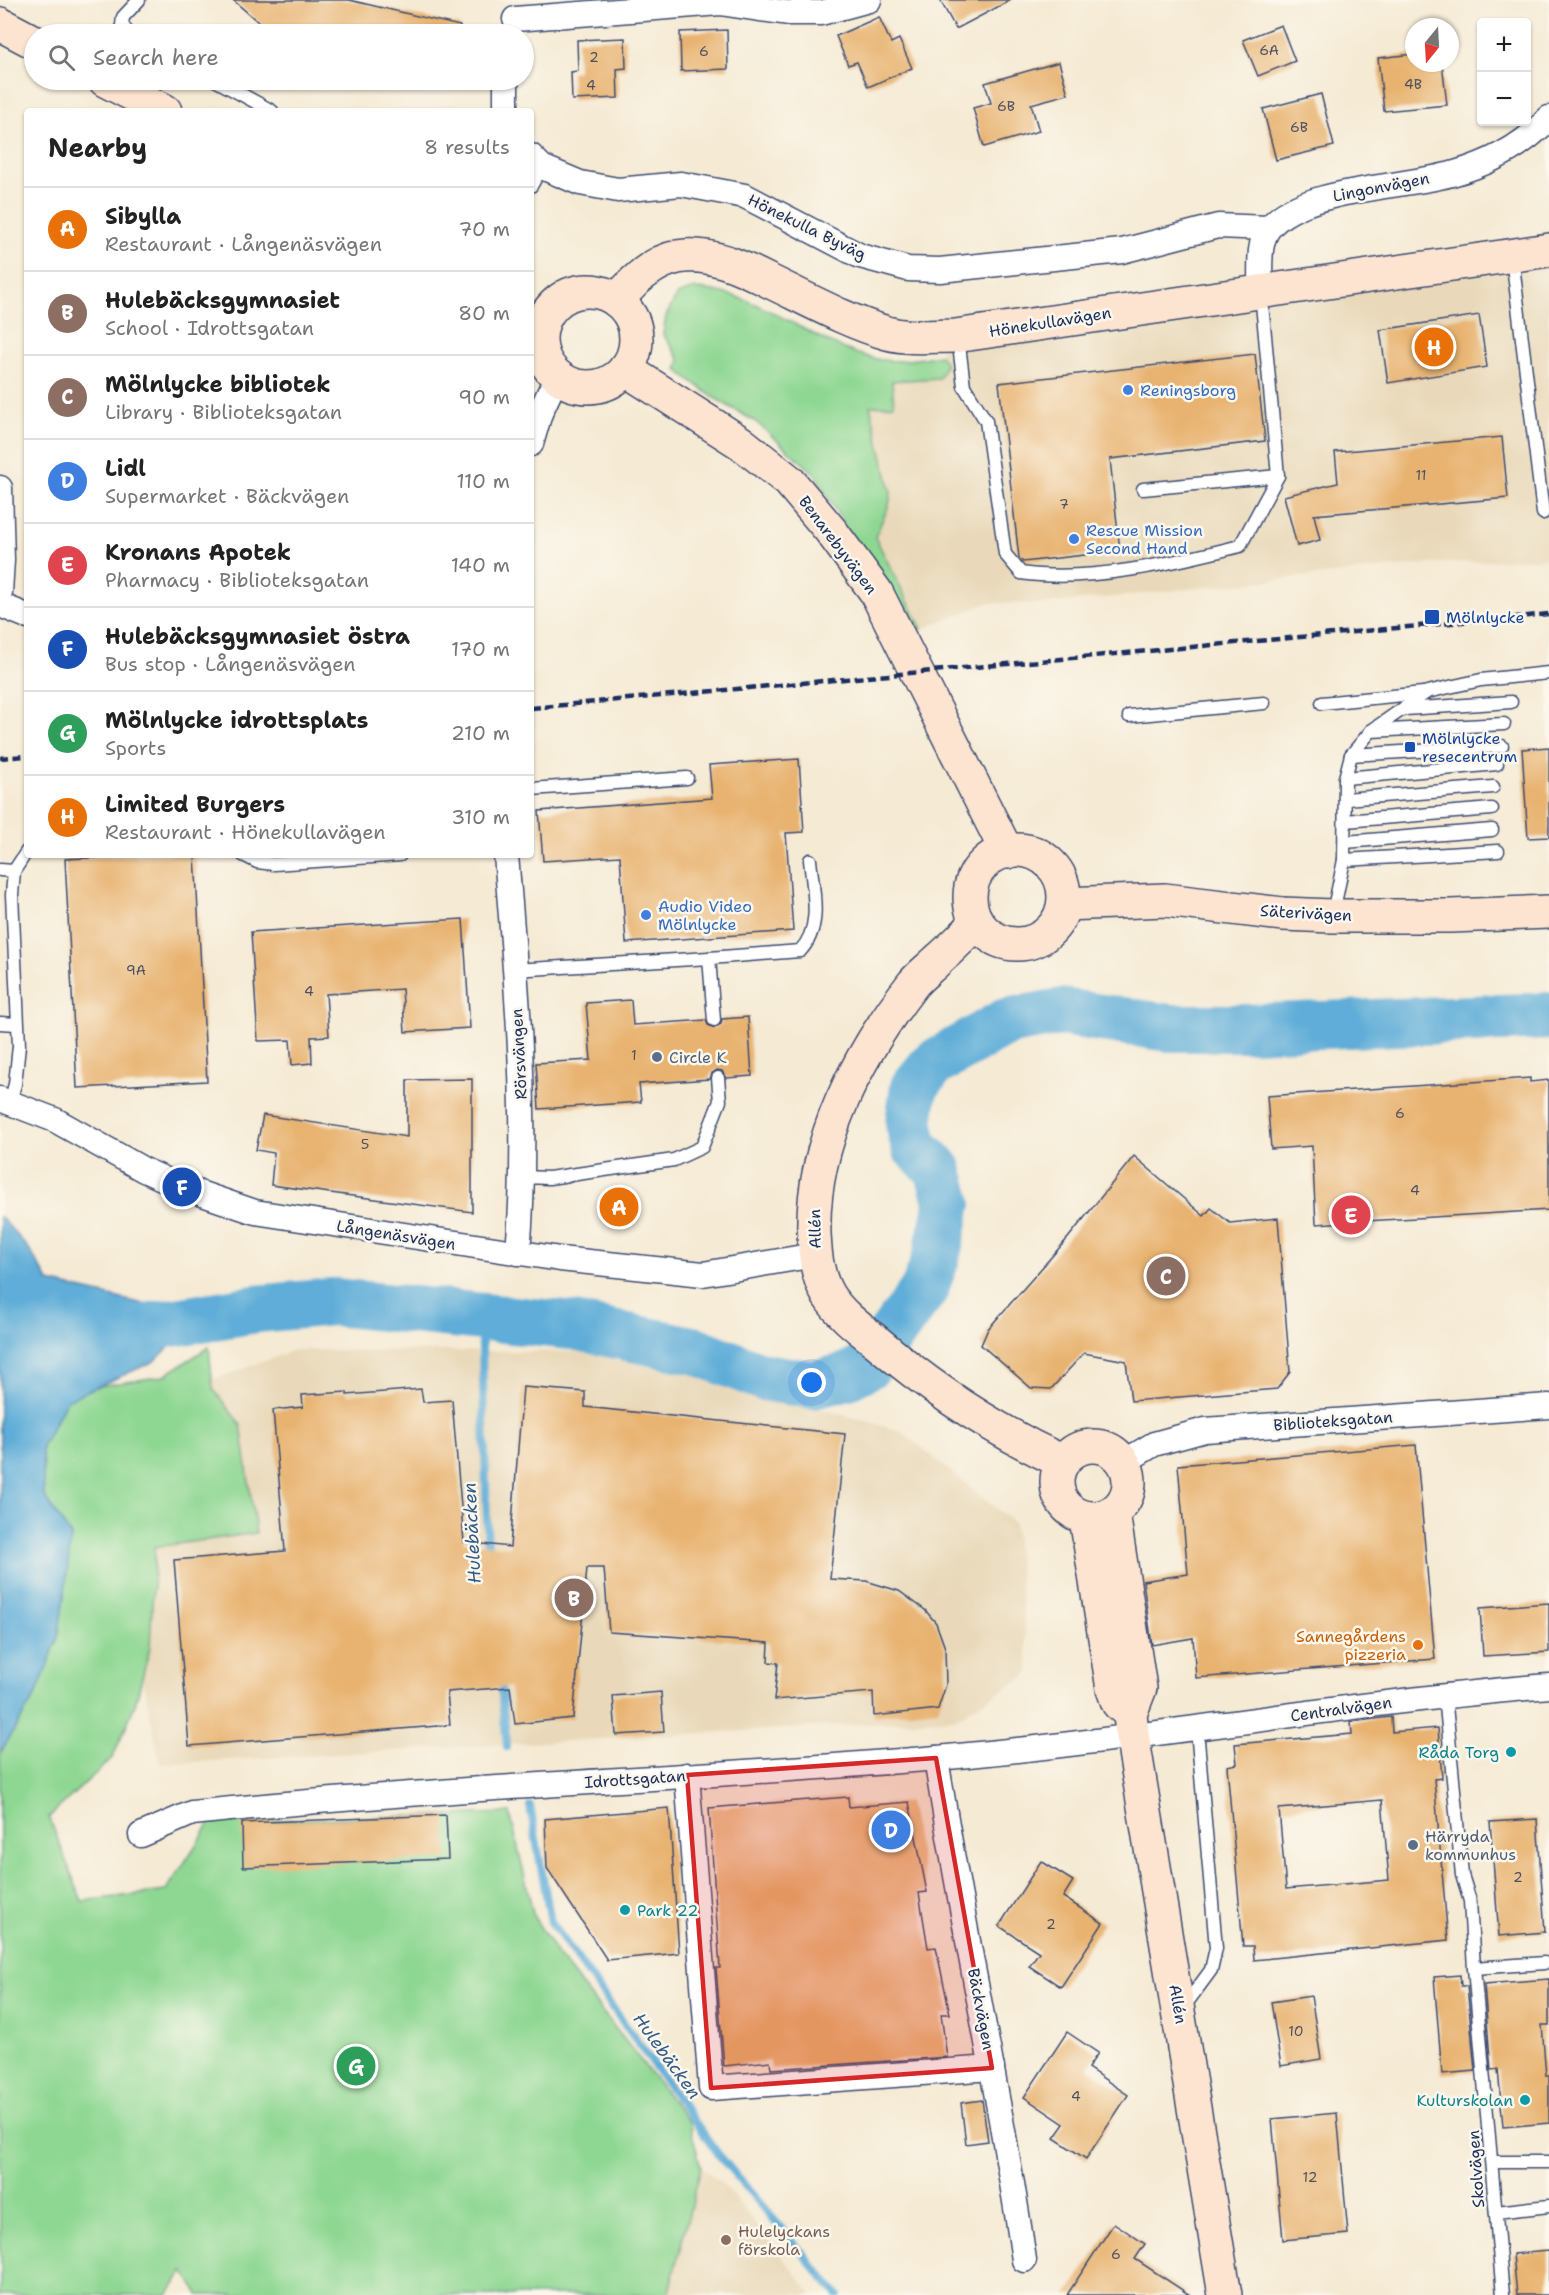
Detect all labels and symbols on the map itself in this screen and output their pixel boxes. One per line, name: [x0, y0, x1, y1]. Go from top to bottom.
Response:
north arrow: [1405, 18, 1459, 72]
house number: 6A: [1259, 41, 1279, 59]
house number: 6: [699, 42, 709, 60]
house number: 2: [589, 48, 599, 66]
house number: 4B: [1404, 75, 1422, 93]
house number: 4: [586, 76, 596, 94]
house number: 6B: [997, 97, 1015, 115]
house number: 6B: [1290, 118, 1308, 136]
street label: Lingonvägen: [1331, 167, 1431, 207]
street label: Hönekulla Byväg: [744, 189, 870, 265]
street label: Hönekullavägen: [987, 302, 1113, 342]
pin: H: [1414, 324, 1454, 370]
place label: Reningsborg: [1140, 380, 1236, 401]
marker: Reningsborg: [1121, 383, 1135, 397]
house number: 11: [1415, 466, 1427, 484]
street label: Benarebyvägen: [794, 491, 882, 599]
house number: 7: [1059, 495, 1069, 513]
place label: Rescue Mission Second Hand: [1086, 520, 1203, 559]
marker: Rescue Mission Second Hand: [1067, 532, 1081, 546]
place label: Mölnlycke: [1446, 607, 1524, 628]
marker: Mölnlycke: [1423, 608, 1441, 626]
place label: Mölnlycke resecentrum: [1422, 728, 1518, 767]
marker: Mölnlycke resecentrum: [1403, 740, 1417, 754]
place label: Audio Video Mölnlycke: [658, 896, 752, 935]
street label: Säterivägen: [1260, 900, 1353, 926]
marker: Audio Video Mölnlycke: [639, 908, 653, 922]
house number: 9A: [126, 961, 146, 979]
house number: 4: [304, 982, 314, 1000]
street label: Rörsvängen: [506, 1008, 532, 1100]
house number: 1: [631, 1046, 637, 1064]
place label: Circle K: [669, 1047, 728, 1068]
marker: Circle K: [650, 1050, 664, 1064]
house number: 6: [1395, 1104, 1405, 1122]
house number: 5: [361, 1135, 369, 1153]
pin: F: [162, 1164, 201, 1210]
house number: 4: [1410, 1181, 1420, 1199]
pin: A: [600, 1184, 638, 1230]
pin: E: [1332, 1192, 1370, 1238]
street label: Allén: [804, 1209, 826, 1249]
street label: Långenäsvägen: [335, 1215, 457, 1255]
pin: C: [1146, 1254, 1186, 1298]
your location: [797, 1368, 826, 1397]
street label: Biblioteksgatan: [1273, 1406, 1394, 1436]
water label: Hulebäcken: [457, 1482, 487, 1584]
pin: B: [554, 1576, 594, 1620]
place label: Sannegårdens pizzeria: [1296, 1626, 1406, 1665]
marker: Sannegårdens pizzeria: [1411, 1638, 1425, 1652]
street label: Centralvägen: [1289, 1691, 1393, 1727]
place label: Råda Torg: [1419, 1742, 1499, 1763]
marker: Råda Torg: [1504, 1745, 1518, 1759]
street label: Idrottsgatan: [584, 1765, 687, 1793]
pin: D: [872, 1808, 910, 1852]
place label: Härryda kommunhus: [1425, 1826, 1516, 1865]
marker: Härryda kommunhus: [1406, 1838, 1420, 1852]
house number: 2: [1513, 1868, 1523, 1886]
place label: Park 22: [637, 1900, 698, 1921]
marker: Park 22: [618, 1903, 632, 1917]
house number: 2: [1046, 1915, 1056, 1933]
street label: Bäckvägen: [963, 1966, 999, 2052]
street label: Allén: [1164, 1983, 1192, 2026]
water label: Hulebäcken: [628, 2008, 706, 2104]
house number: 10: [1288, 2022, 1304, 2040]
pin: G: [336, 2044, 376, 2088]
house number: 4: [1071, 2087, 1081, 2105]
place label: Kulturskolan: [1417, 2090, 1513, 2111]
marker: Kulturskolan: [1518, 2093, 1532, 2107]
street label: Skolvägen: [1463, 2129, 1489, 2209]
house number: 12: [1303, 2168, 1317, 2186]
place label: Hulelyckans förskola: [738, 2221, 830, 2260]
marker: Hulelyckans förskola: [719, 2233, 733, 2247]
house number: 6: [1111, 2245, 1121, 2263]

